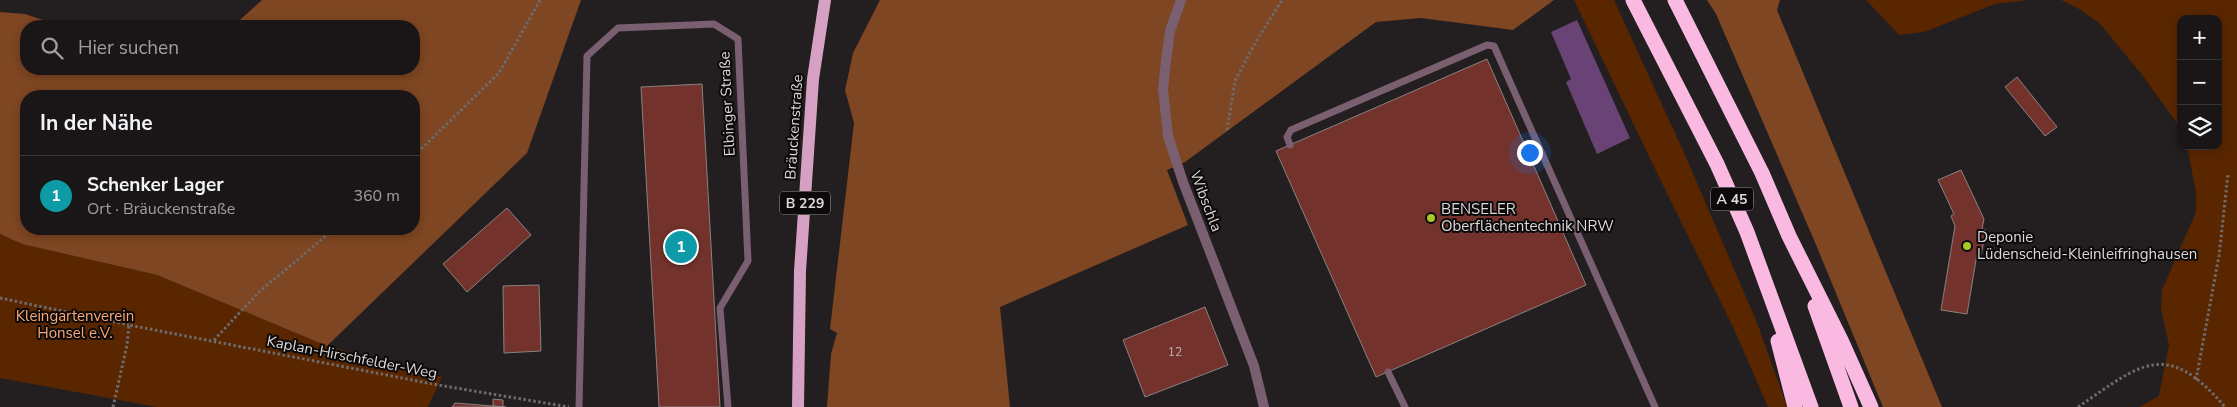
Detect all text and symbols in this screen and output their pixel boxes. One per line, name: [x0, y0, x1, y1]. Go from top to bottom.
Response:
map controls: [2177, 15, 2222, 150]
button: +: [2177, 15, 2222, 60]
search box: [20, 20, 420, 75]
icon: search: [38, 34, 66, 62]
text: Hier suchen: [78, 35, 179, 61]
street label: Elbinger Straße: [714, 51, 740, 157]
button: −: [2177, 60, 2222, 105]
street label: Bräuckenstraße: [780, 74, 808, 180]
button: layers: [2177, 105, 2222, 150]
text: In der Nähe: [40, 109, 153, 137]
your location: [1517, 140, 1543, 166]
street label: Wibschla: [1185, 168, 1227, 234]
text: Schenker Lager: [87, 172, 224, 198]
text: 1: [51, 185, 61, 207]
text: 360 m: [353, 185, 400, 207]
road number: A 45: [1711, 188, 1753, 210]
road number: B 229: [780, 192, 830, 214]
text: Ort · Bräuckenstraße: [87, 198, 235, 220]
place label: BENSELER Oberflächentechnik NRW: [1441, 199, 1614, 236]
marker: BENSELER Oberflächentechnik NRW: [1425, 212, 1437, 224]
place label: Deponie Lüdenscheid-Kleinleifringhausen: [1977, 227, 2197, 264]
pin: 1: [665, 228, 697, 266]
marker: Deponie Lüdenscheid-Kleinleifringhausen: [1961, 240, 1973, 252]
park label: Kleingartenverein Honsel e.V.: [16, 306, 134, 343]
street label: Kaplan-Hirschfelder-Weg: [265, 331, 439, 383]
house number: 12: [1168, 344, 1182, 360]

